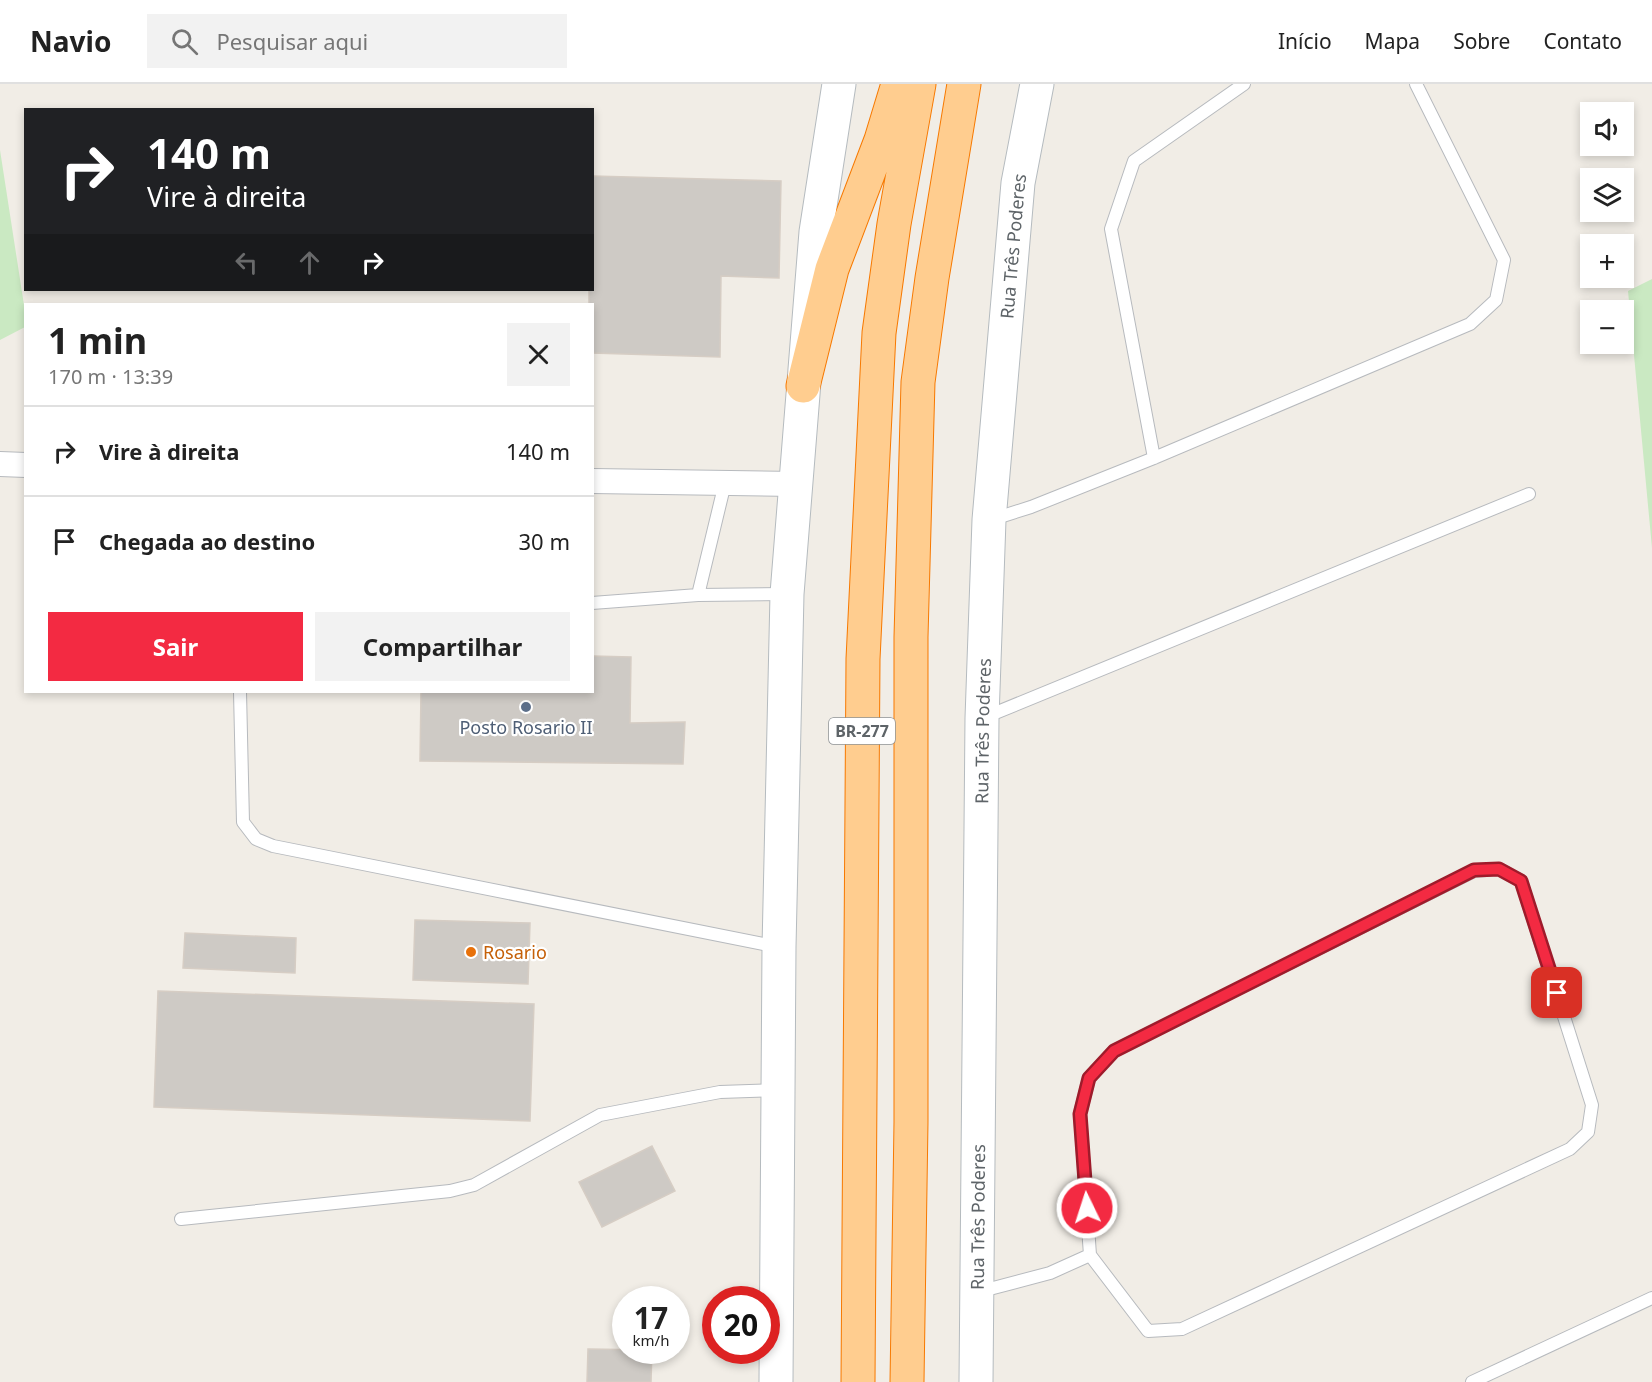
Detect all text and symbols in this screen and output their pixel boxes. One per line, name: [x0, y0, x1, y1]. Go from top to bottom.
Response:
search box: [147, 14, 567, 68]
text: Navio: [30, 22, 111, 60]
icon: search: [168, 25, 201, 58]
text: Pesquisar aqui: [216, 26, 368, 56]
text: Início: [1278, 27, 1332, 55]
text: Mapa: [1365, 27, 1420, 55]
text: Sobre: [1453, 27, 1510, 55]
text: Contato: [1543, 27, 1622, 55]
map controls: [1580, 102, 1634, 354]
button: sound: [1580, 102, 1634, 156]
text: 140 m: [147, 124, 271, 181]
icon: right: [48, 132, 126, 210]
button: layers: [1580, 168, 1634, 222]
street label: Rua Três Poderes: [994, 171, 1032, 320]
text: Vire à direita: [147, 178, 306, 215]
button: +: [1580, 234, 1634, 288]
icon: left: [230, 246, 263, 279]
icon: ahead: [293, 246, 326, 279]
icon: right: [356, 246, 389, 279]
button: −: [1580, 300, 1634, 354]
text: 1 min: [48, 316, 147, 365]
button: close: [507, 323, 570, 386]
text: 170 m · 13:39: [48, 363, 173, 390]
icon: right: [48, 435, 81, 468]
text: Vire à direita: [99, 436, 239, 466]
text: 140 m: [506, 436, 570, 466]
icon: arrive: [48, 525, 81, 558]
text: Chegada ao destino: [99, 526, 315, 556]
text: 30 m: [519, 526, 570, 556]
button: Sair: [48, 612, 303, 681]
button: Compartilhar: [315, 612, 570, 681]
street label: Rua Três Poderes: [969, 658, 996, 804]
marker: Posto Rosario II: [519, 700, 533, 714]
place label: Posto Rosario II: [459, 715, 593, 739]
road number: BR-277: [829, 718, 895, 744]
place label: Rosario: [483, 940, 547, 964]
marker: Rosario: [464, 945, 478, 959]
pin: [1531, 967, 1582, 1018]
icon: arrive: [1540, 976, 1573, 1009]
street label: Rua Três Poderes: [965, 1144, 990, 1290]
position arrow: [1055, 1176, 1119, 1240]
speed limit sign: 20: [702, 1286, 780, 1364]
text: 17: [634, 1297, 668, 1338]
text: km/h: [633, 1330, 669, 1350]

